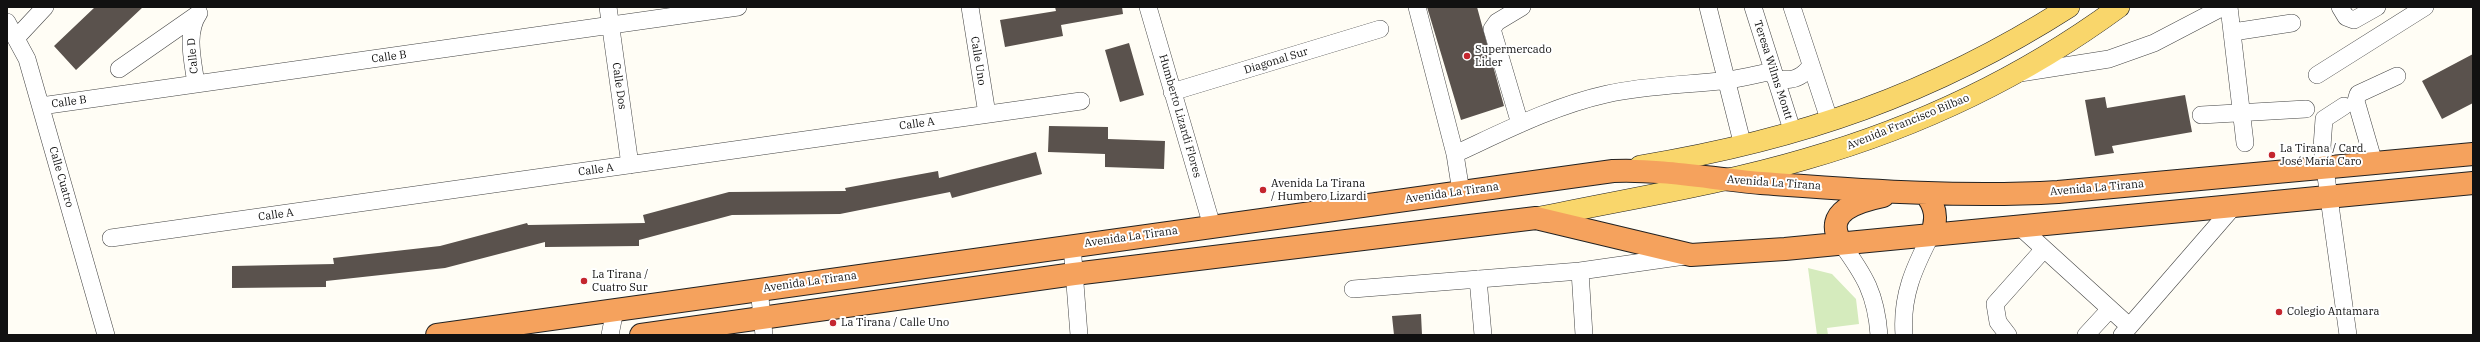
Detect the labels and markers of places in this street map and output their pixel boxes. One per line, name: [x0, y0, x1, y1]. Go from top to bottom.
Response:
place label: Supermercado Lider: [1475, 43, 1552, 69]
marker: Supermercado Lider: [1462, 51, 1472, 61]
place label: La Tirana / Card. José María Caro: [2280, 142, 2366, 168]
marker: La Tirana / Card. José María Caro: [2267, 150, 2277, 160]
place label: Avenida La Tirana / Humbero Lizardi: [1271, 177, 1366, 203]
marker: Avenida La Tirana / Humbero Lizardi: [1258, 185, 1268, 195]
place label: La Tirana / Cuatro Sur: [592, 268, 648, 294]
marker: La Tirana / Cuatro Sur: [579, 276, 589, 286]
place label: Colegio Antamara: [2287, 305, 2379, 319]
marker: Colegio Antamara: [2274, 307, 2284, 317]
place label: La Tirana / Calle Uno: [841, 316, 949, 330]
marker: La Tirana / Calle Uno: [828, 318, 838, 328]

